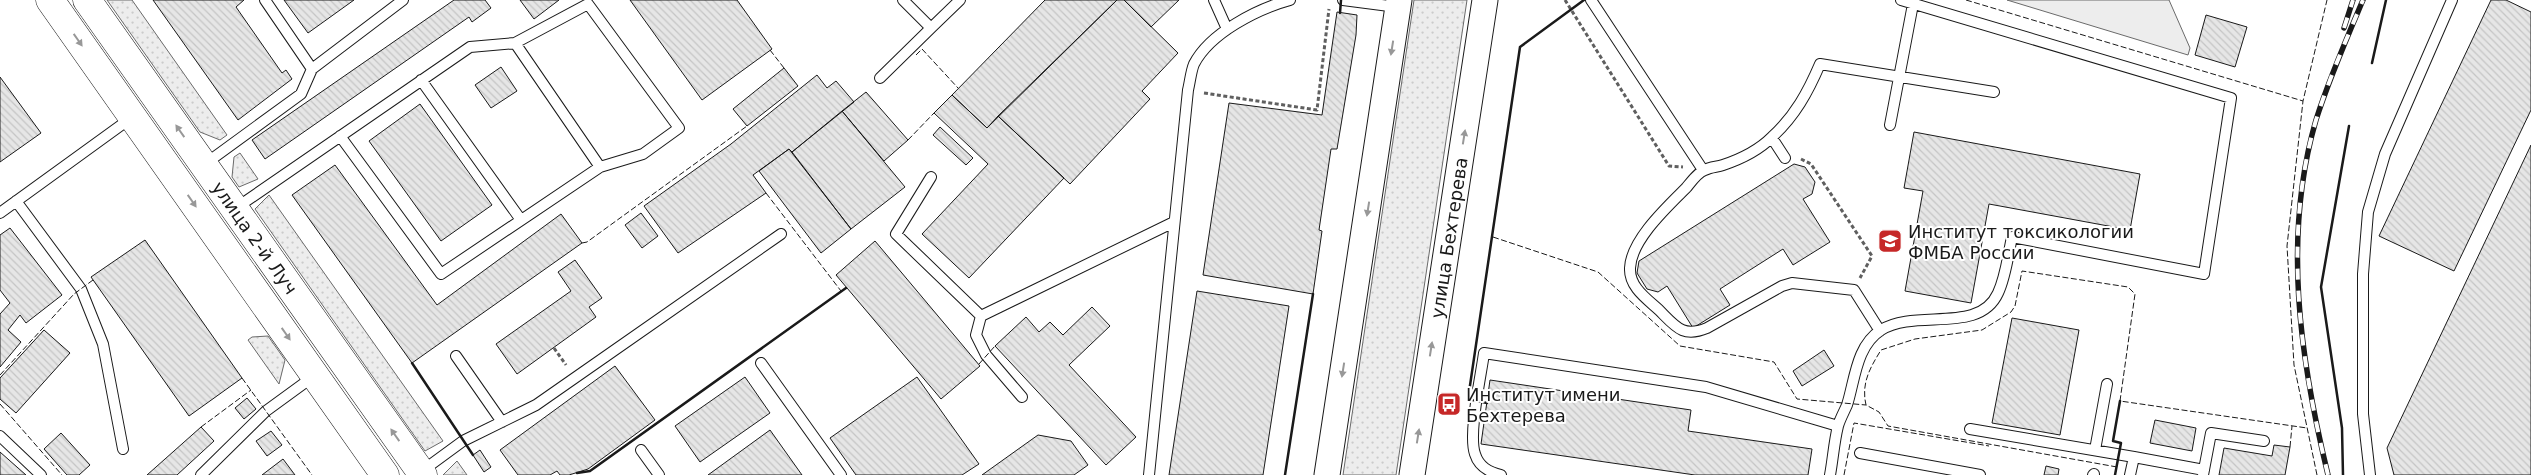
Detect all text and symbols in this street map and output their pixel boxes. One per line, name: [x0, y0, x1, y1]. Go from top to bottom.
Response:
one-way arrow: [73, 33, 83, 47]
one-way arrow: [1388, 41, 1396, 57]
one-way arrow: [175, 124, 185, 138]
one-way arrow: [1460, 128, 1468, 144]
street label: улица Бехтерева: [1426, 156, 1471, 320]
street label: улица 2-й Луч: [208, 177, 302, 298]
one-way arrow: [187, 194, 197, 208]
one-way arrow: [1363, 201, 1371, 217]
place label: Институт токсикологии ФМБА России: [1908, 221, 2134, 263]
school or university icon: Институт токсикологии ФМБА России: [1877, 228, 1903, 254]
one-way arrow: [281, 327, 291, 341]
one-way arrow: [1428, 341, 1436, 357]
one-way arrow: [1339, 362, 1347, 378]
place label: Институт имени Бехтерева: [1466, 384, 1620, 426]
bus stop icon: Институт имени Бехтерева: [1436, 391, 1462, 417]
one-way arrow: [390, 428, 400, 442]
one-way arrow: [1414, 428, 1422, 444]

